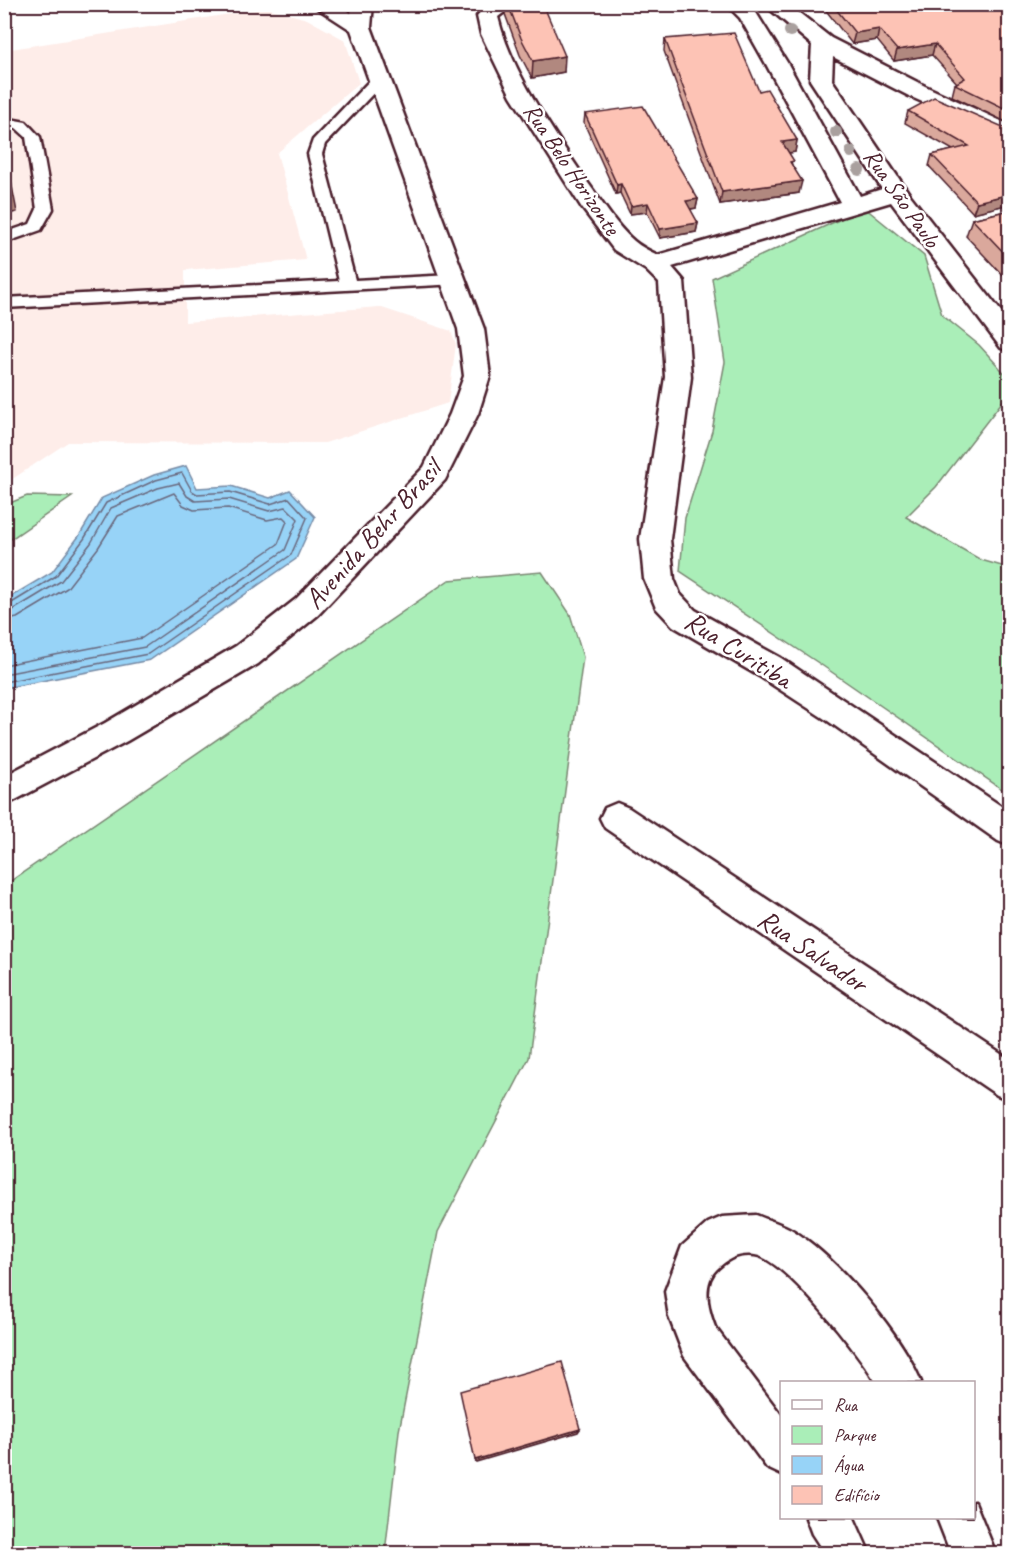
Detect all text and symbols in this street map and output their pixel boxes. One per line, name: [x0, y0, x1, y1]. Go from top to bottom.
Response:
street label: Rua Belo Horizonte: [517, 97, 628, 242]
street label: Rua São Paulo: [857, 143, 948, 254]
street label: Avenida Behr Brasil: [296, 449, 452, 616]
street label: Rua Curitiba: [679, 603, 801, 697]
street label: Rua Salvador: [751, 901, 877, 1001]
legend: [780, 1381, 975, 1519]
text: Rua: [834, 1394, 859, 1416]
text: Parque: [834, 1424, 876, 1446]
text: Água: [834, 1454, 865, 1476]
text: Edifício: [834, 1484, 880, 1506]

